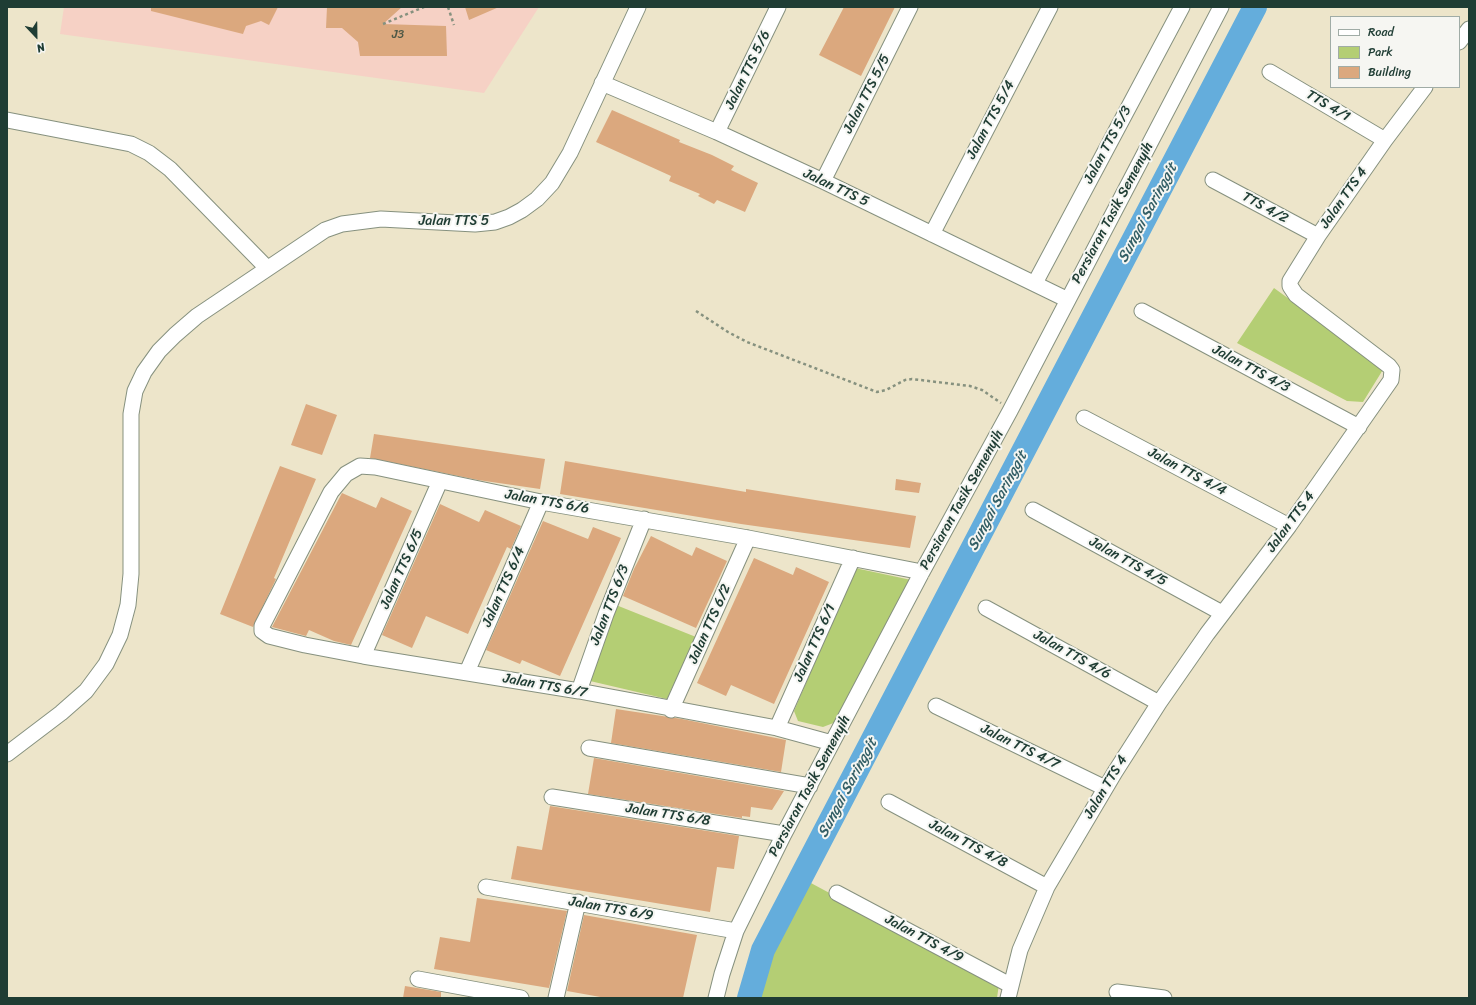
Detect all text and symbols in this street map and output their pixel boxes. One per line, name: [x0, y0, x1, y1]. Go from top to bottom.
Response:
north arrow: [16, 16, 56, 56]
legend: [1330, 16, 1460, 88]
text: Road: [1368, 21, 1394, 43]
house number: J3: [392, 28, 404, 42]
street label: Jalan TTS 5/6: [722, 28, 774, 112]
text: N: [34, 37, 48, 58]
text: Park: [1368, 41, 1393, 63]
street label: Jalan TTS 5/5: [840, 52, 894, 136]
text: Building: [1368, 61, 1411, 83]
street label: Jalan TTS 5/4: [963, 78, 1019, 162]
street label: TTS 4/1: [1303, 86, 1353, 126]
street label: Jalan TTS 5/3: [1081, 103, 1135, 187]
street label: Persiaran Tasik Semenyih: [1069, 140, 1157, 286]
water label: Sungai Saringgit: [1114, 160, 1182, 266]
street label: Jalan TTS 4: [1317, 164, 1371, 232]
street label: Jalan TTS 5: [800, 165, 872, 211]
street label: TTS 4/2: [1239, 189, 1291, 227]
street label: Jalan TTS 5: [419, 213, 489, 229]
street label: Jalan TTS 4/3: [1209, 342, 1293, 396]
street label: Persiaran Tasik Semenyih: [916, 427, 1008, 573]
street label: Jalan TTS 4/4: [1145, 444, 1229, 500]
water label: Sungai Saringgit: [964, 448, 1032, 554]
street label: Jalan TTS 6/6: [504, 486, 590, 518]
street label: Jalan TTS 4: [1263, 488, 1319, 556]
street label: Jalan TTS 6/5: [377, 526, 427, 612]
street label: Jalan TTS 4/5: [1086, 534, 1170, 590]
street label: Jalan TTS 6/4: [479, 544, 529, 630]
street label: Jalan TTS 6/3: [587, 562, 633, 648]
street label: Jalan TTS 6/2: [685, 582, 735, 666]
street label: Jalan TTS 6/1: [790, 602, 840, 684]
street label: Jalan TTS 4/6: [1030, 627, 1114, 683]
street label: Jalan TTS 6/7: [502, 670, 588, 702]
street label: Persiaran Tasik Semenyih: [766, 713, 854, 859]
street label: Jalan TTS 4/7: [978, 721, 1062, 773]
water label: Sungai Saringgit: [814, 735, 882, 841]
street label: Jalan TTS 4: [1081, 752, 1131, 822]
street label: Jalan TTS 6/8: [624, 800, 712, 830]
street label: Jalan TTS 4/8: [926, 816, 1010, 872]
street label: Jalan TTS 6/9: [567, 893, 655, 925]
street label: Jalan TTS 4/9: [882, 911, 966, 967]

